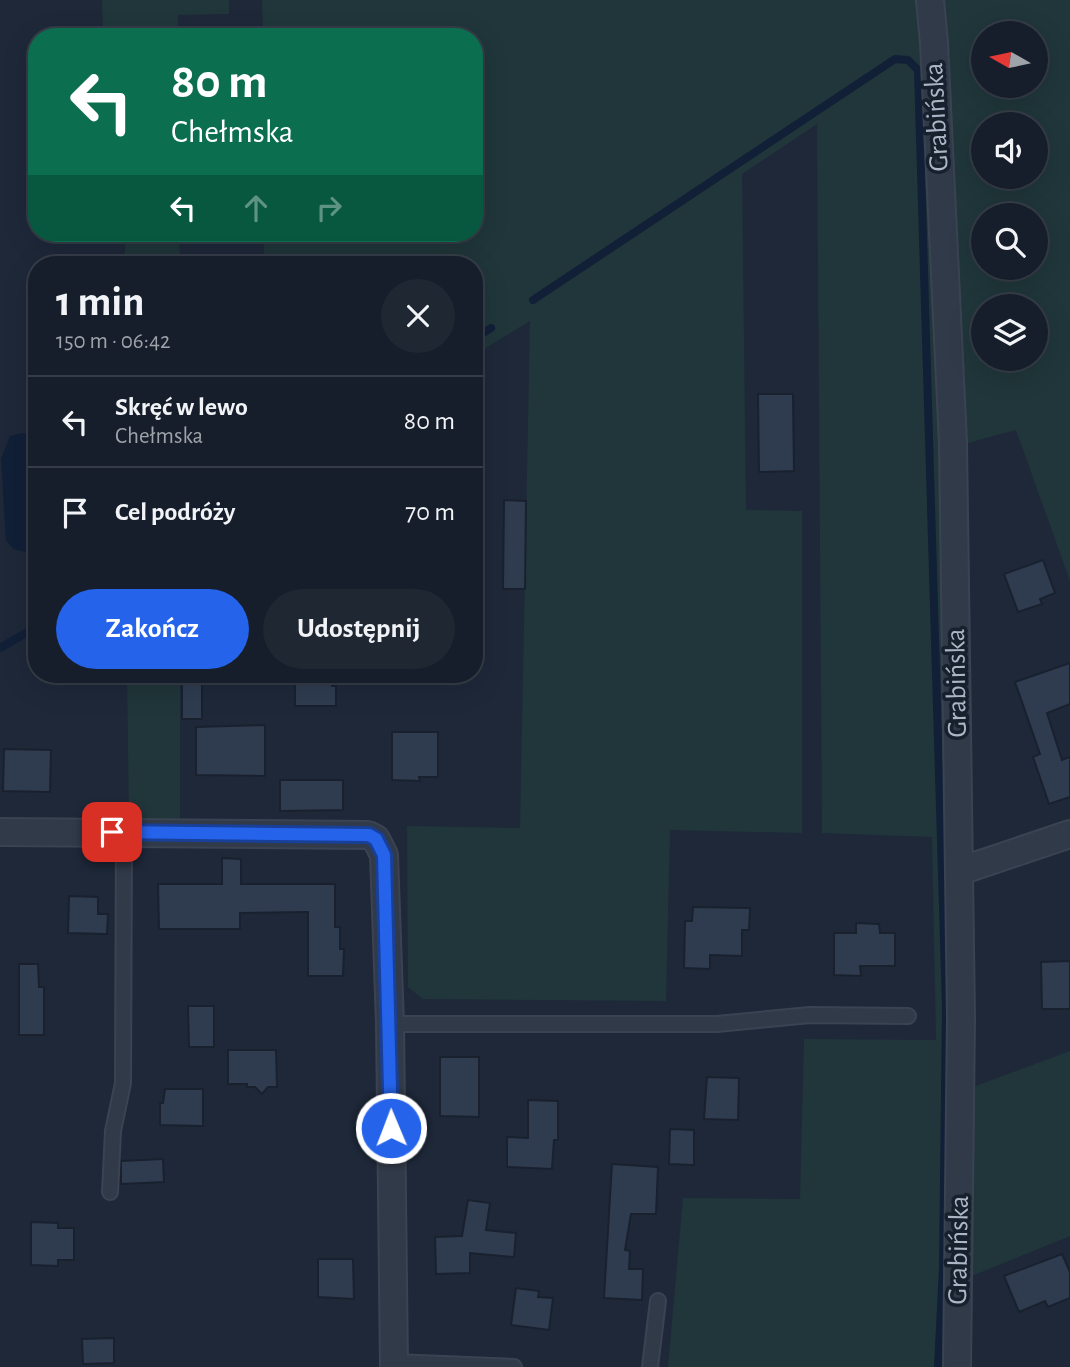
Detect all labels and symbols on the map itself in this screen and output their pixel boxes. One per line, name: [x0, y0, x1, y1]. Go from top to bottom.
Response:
north arrow: [971, 21, 1048, 98]
street label: Grabińska: [920, 62, 954, 172]
street label: Grabińska: [942, 628, 972, 738]
pin: [82, 802, 142, 862]
position arrow: [354, 1091, 428, 1165]
street label: Grabińska: [944, 1195, 974, 1305]

